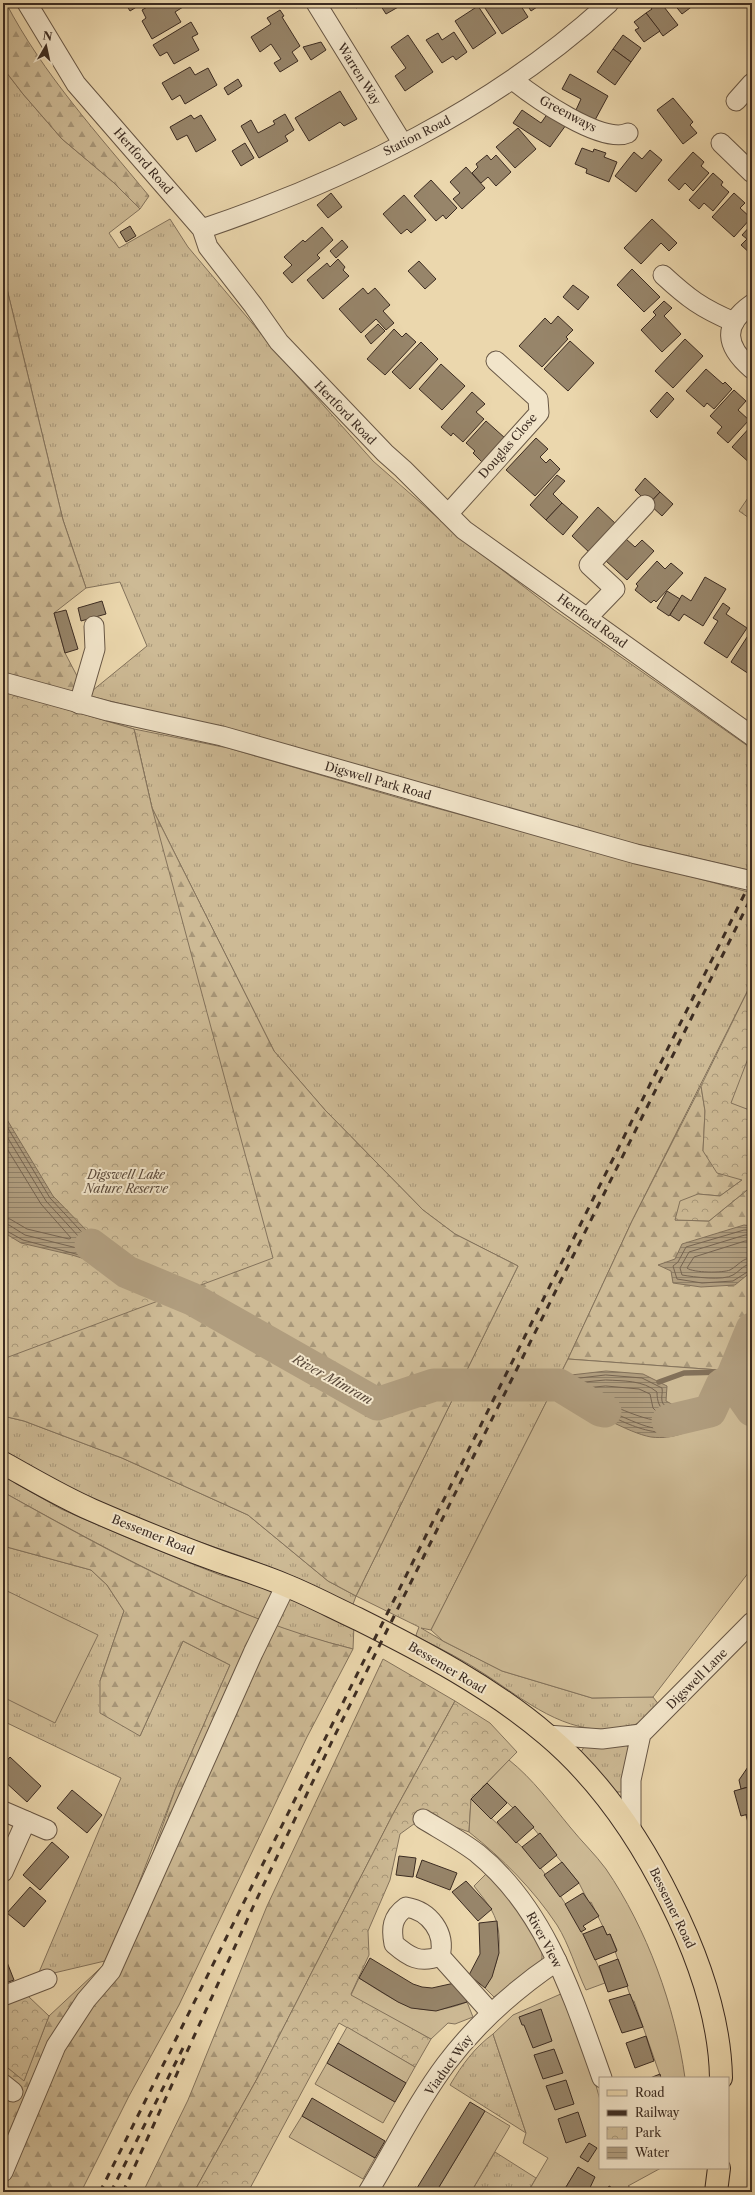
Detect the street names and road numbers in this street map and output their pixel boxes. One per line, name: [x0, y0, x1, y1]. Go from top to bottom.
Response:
street label: Warren Way: [334, 39, 385, 108]
street label: Greenways: [537, 92, 599, 135]
street label: Station Road: [381, 112, 453, 159]
street label: Hertford Road: [111, 125, 177, 197]
street label: Hertford Road: [311, 378, 380, 448]
street label: Douglas Close: [475, 410, 540, 481]
street label: Hertford Road: [554, 590, 631, 651]
street label: Digswell Park Road: [323, 758, 434, 803]
street label: Bessemer Road: [110, 1511, 197, 1558]
street label: Bessemer Road: [406, 1639, 489, 1697]
street label: Digswell Lane: [663, 1645, 730, 1712]
street label: Bessemer Road: [646, 1865, 699, 1951]
street label: River View: [523, 1909, 566, 1971]
street label: Viaduct Way: [421, 2031, 476, 2099]

